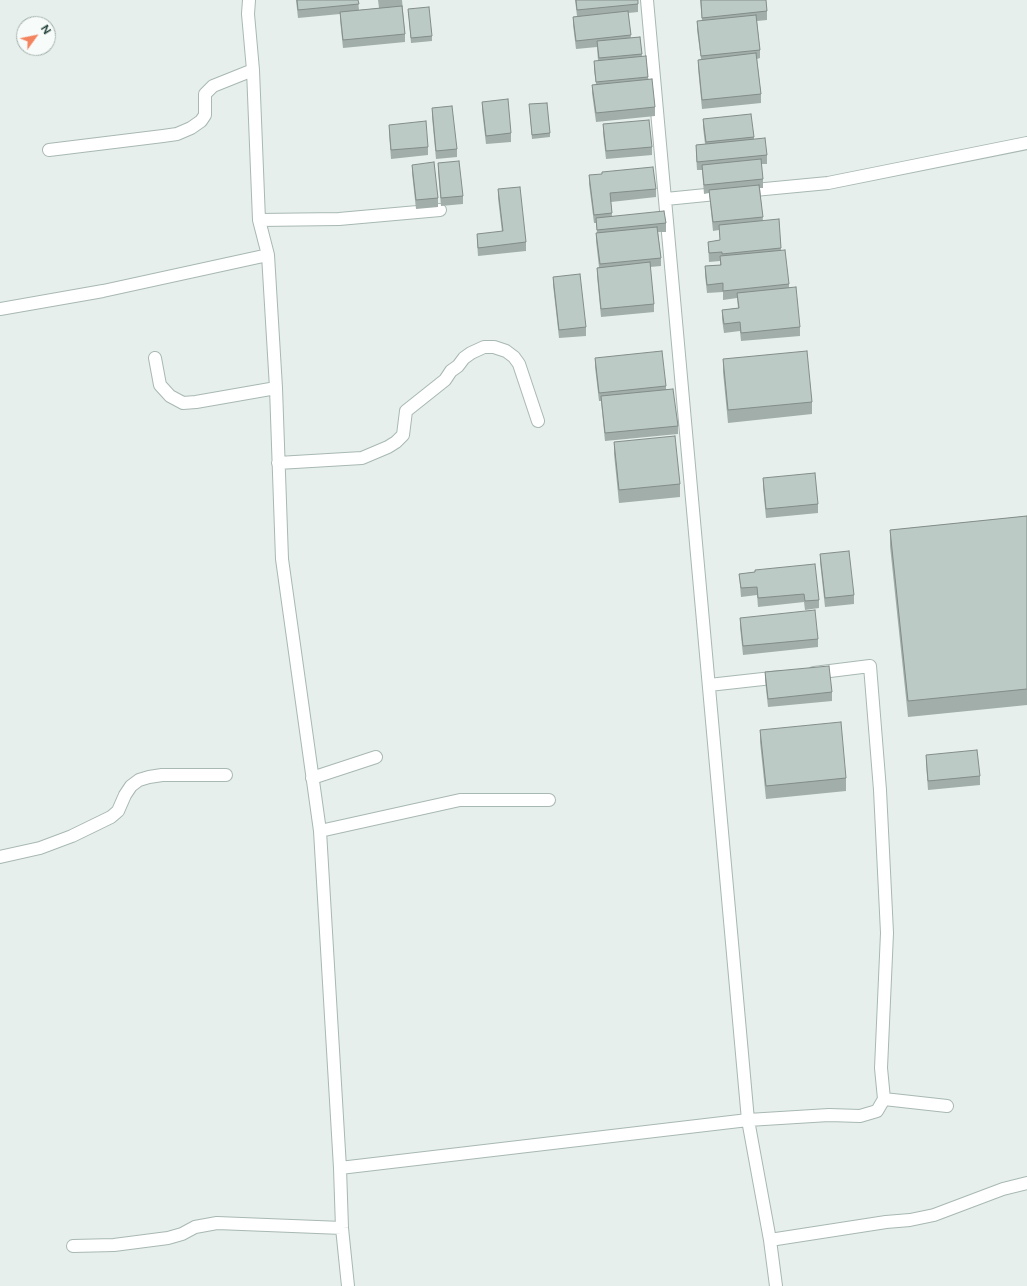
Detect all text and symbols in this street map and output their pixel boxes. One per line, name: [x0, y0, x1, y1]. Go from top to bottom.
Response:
north arrow: [16, 16, 56, 56]
text: N: [38, 23, 53, 37]

